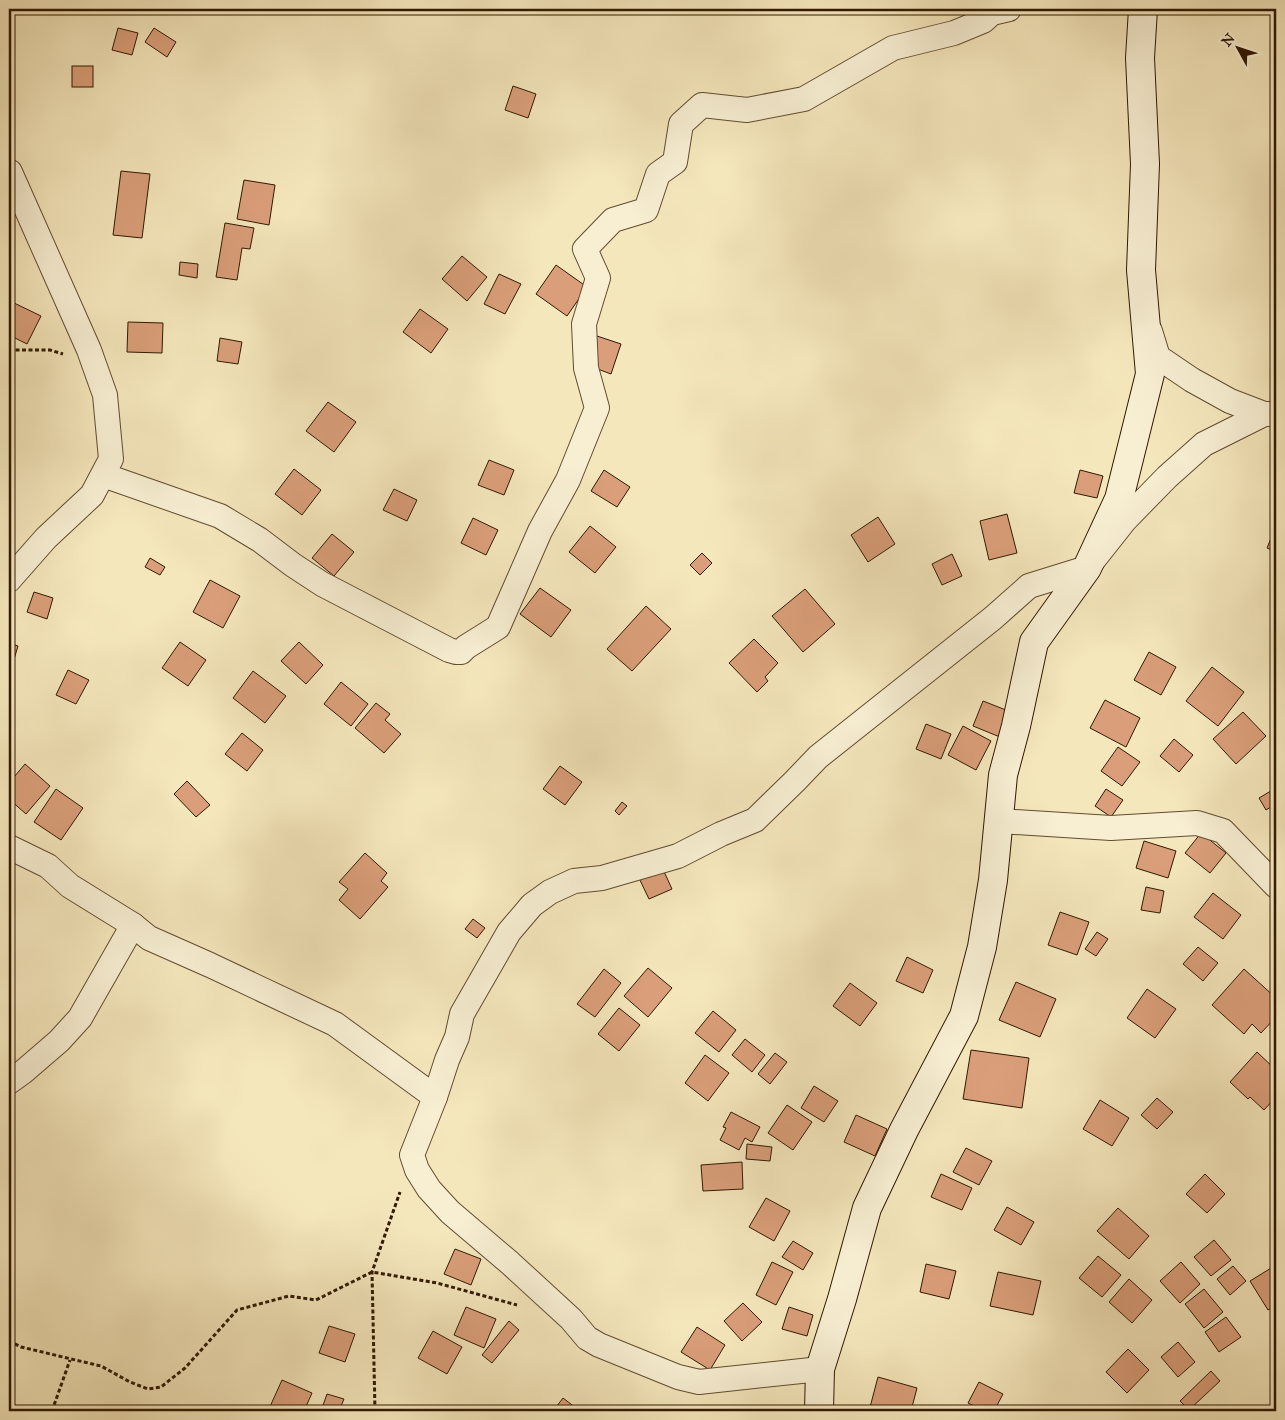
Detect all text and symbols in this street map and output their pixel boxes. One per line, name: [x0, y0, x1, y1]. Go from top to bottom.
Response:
north arrow: [1212, 22, 1262, 72]
text: N: [1218, 30, 1239, 50]

